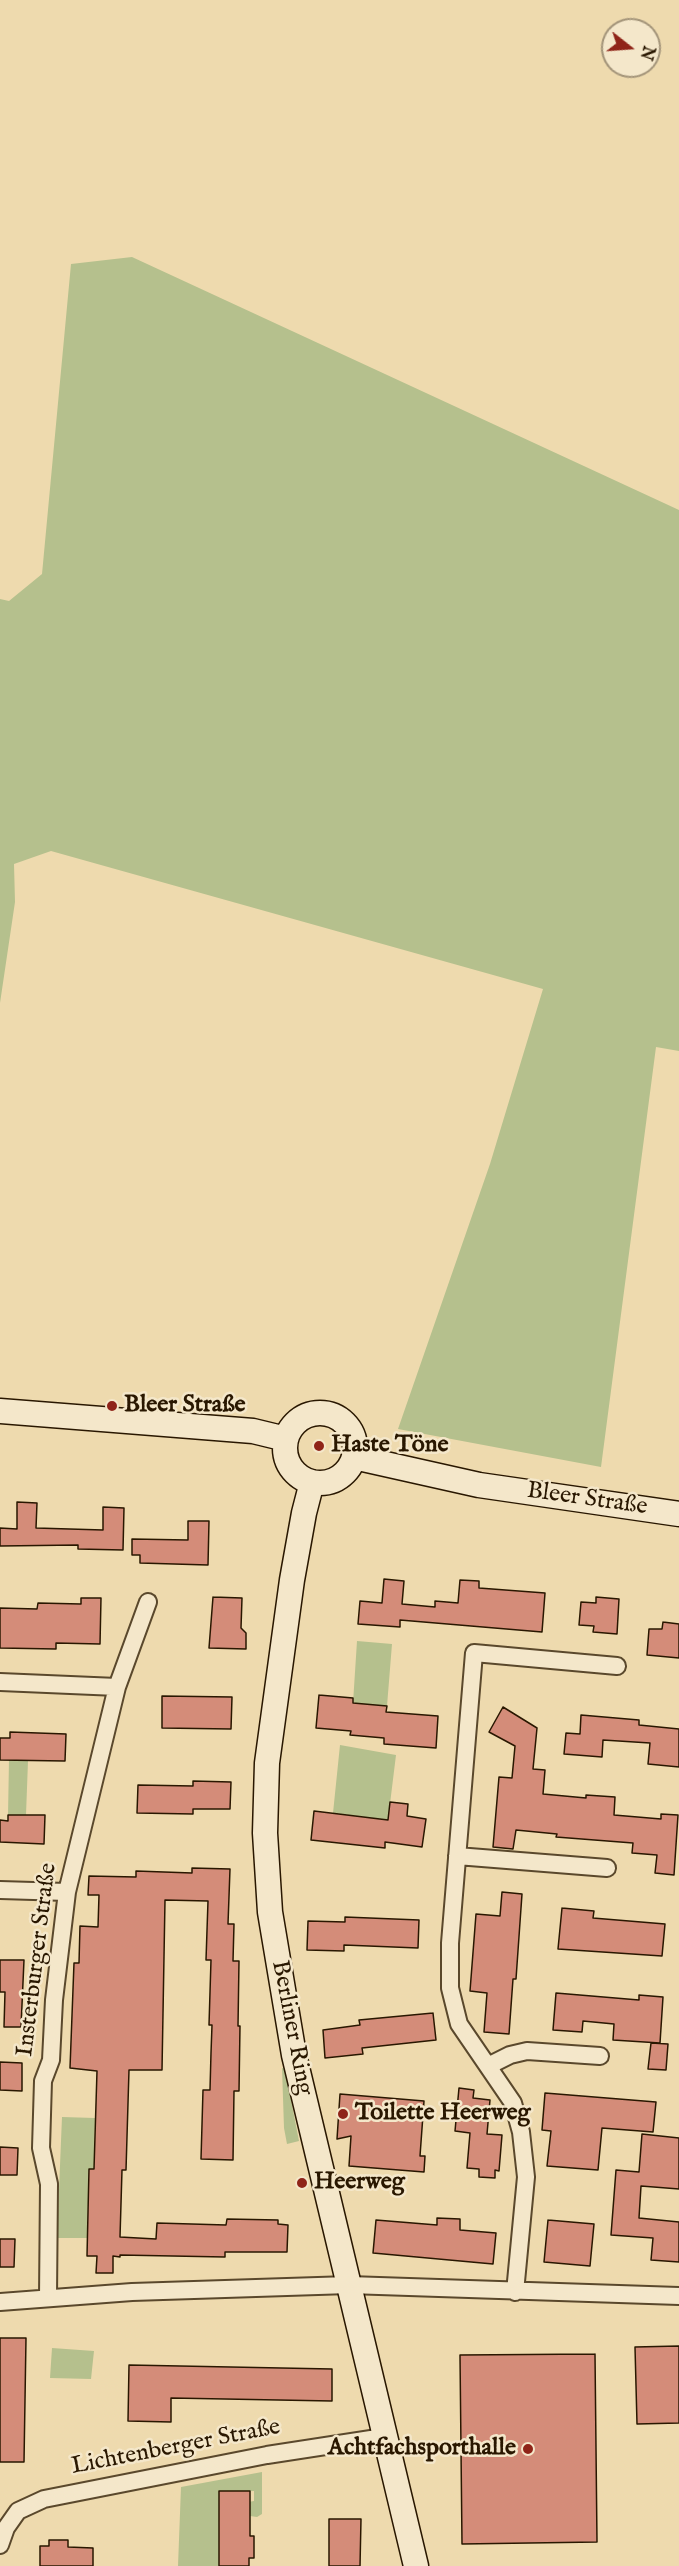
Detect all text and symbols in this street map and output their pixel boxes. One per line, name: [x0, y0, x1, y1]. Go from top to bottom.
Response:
north arrow: [601, 18, 661, 78]
text: N: [635, 43, 658, 62]
place label: Bleer Straße: [124, 1392, 246, 1420]
marker: Bleer Straße: [105, 1399, 119, 1413]
place label: Haste Töne: [331, 1432, 448, 1460]
marker: Haste Töne: [312, 1439, 326, 1453]
street label: Bleer Straße: [525, 1477, 649, 1523]
street label: Insterburger Straße: [12, 1862, 64, 2058]
street label: Berliner Ring: [264, 1958, 318, 2098]
place label: Toilette Heerweg: [355, 2100, 531, 2128]
marker: Toilette Heerweg: [336, 2107, 350, 2121]
place label: Heerweg: [314, 2169, 405, 2197]
marker: Heerweg: [295, 2176, 309, 2190]
street label: Lichtenberger Straße: [69, 2414, 283, 2482]
place label: Achtfachsporthalle: [328, 2435, 516, 2463]
marker: Achtfachsporthalle: [521, 2442, 535, 2456]

